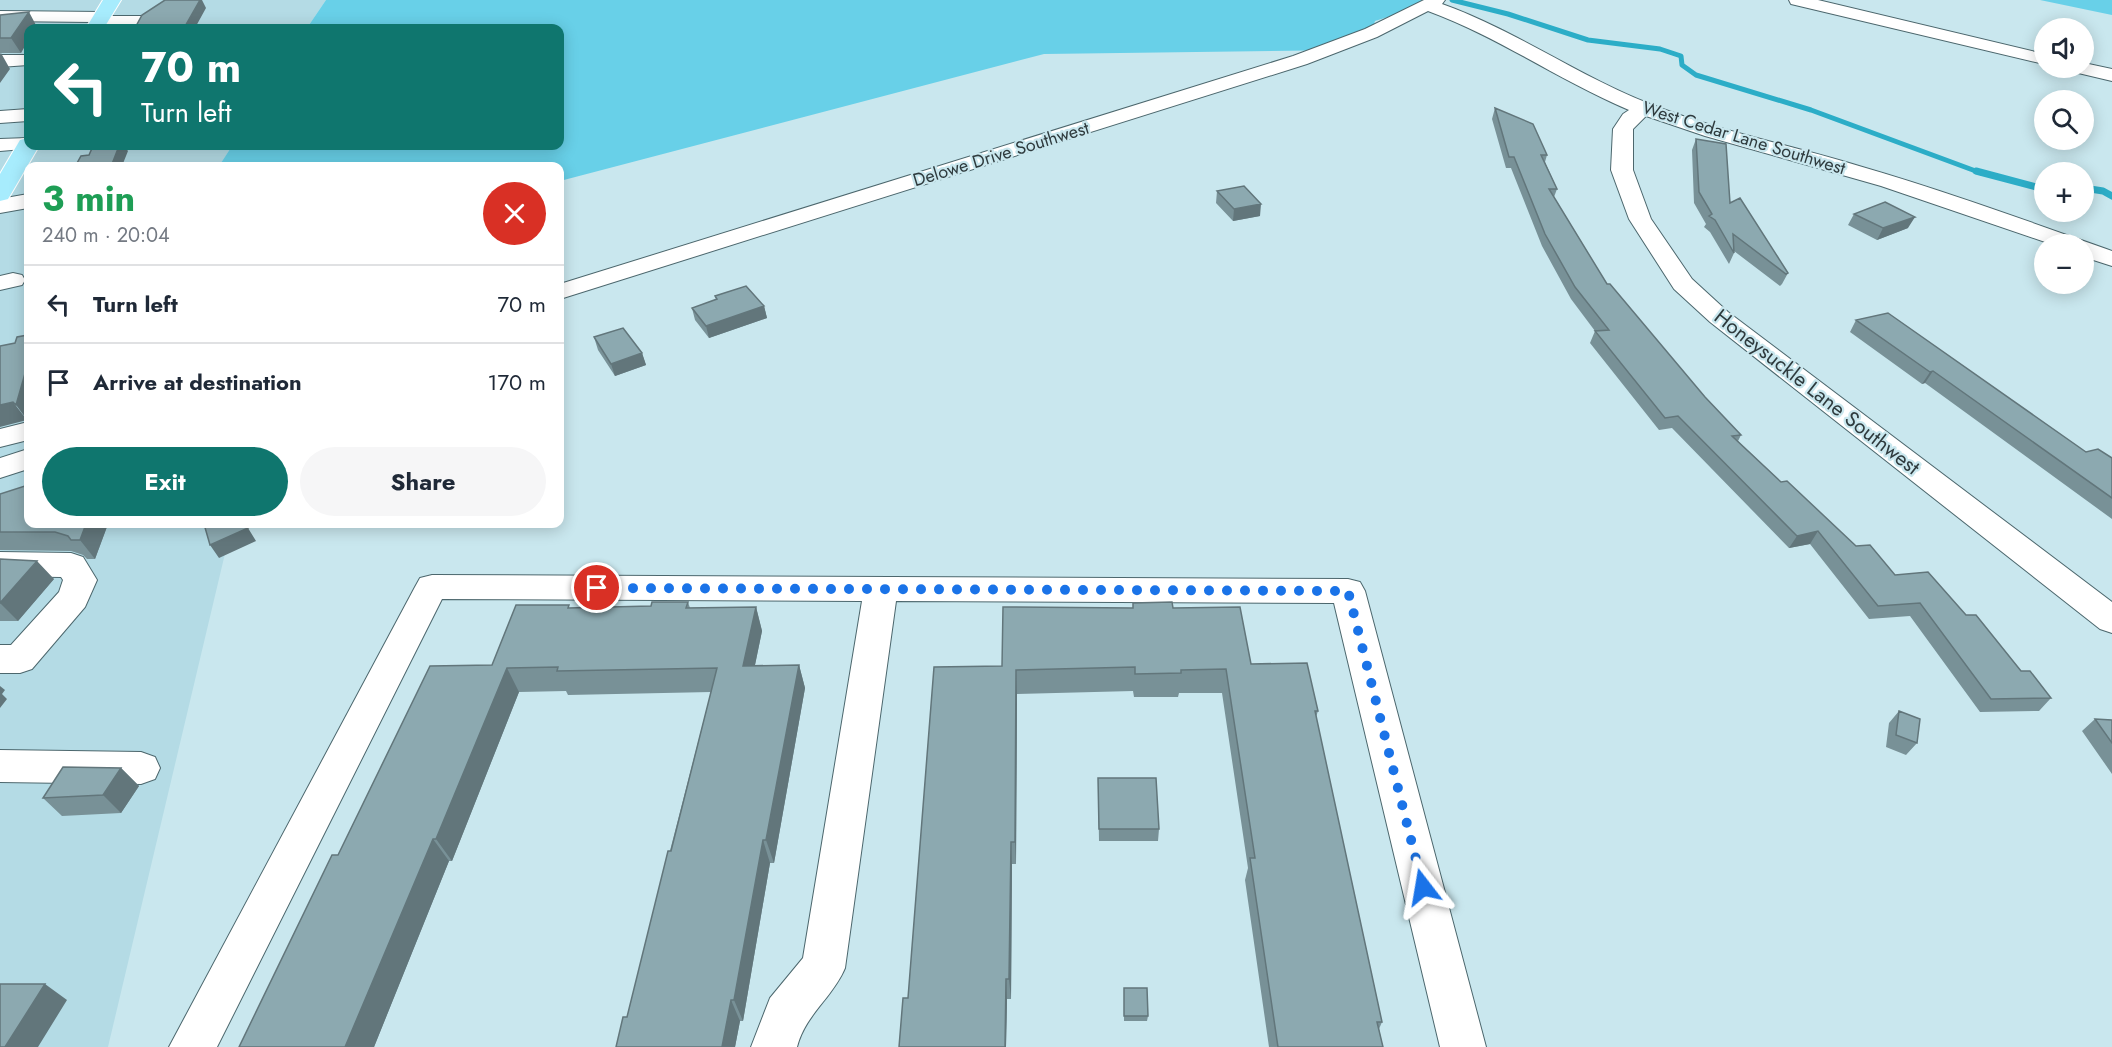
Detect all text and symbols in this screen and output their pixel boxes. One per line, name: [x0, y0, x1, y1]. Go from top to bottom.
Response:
map controls: [2034, 18, 2094, 294]
button: sound: [2034, 18, 2094, 78]
text: 70 m: [141, 37, 241, 98]
icon: left: [42, 48, 120, 126]
button: search: [2034, 90, 2094, 150]
text: Turn left: [141, 93, 231, 132]
street label: West Cedar Lane Southwest: [1639, 95, 1849, 182]
street label: Delowe Drive Southwest: [910, 115, 1093, 193]
button: +: [2034, 162, 2094, 222]
text: 3 min: [42, 172, 135, 224]
button: close: [483, 182, 546, 245]
text: 240 m · 20:04: [42, 221, 170, 250]
button: −: [2034, 234, 2094, 294]
icon: left: [42, 288, 75, 321]
text: Turn left: [93, 288, 178, 320]
text: 70 m: [497, 288, 546, 320]
street label: Honeysuckle Lane Southwest: [1708, 302, 1926, 482]
icon: arrive: [42, 366, 75, 399]
text: Arrive at destination: [93, 366, 302, 398]
text: 170 m: [488, 366, 546, 398]
button: Exit: [42, 447, 288, 516]
button: Share: [300, 447, 546, 516]
pin: [571, 562, 622, 613]
icon: arrive: [580, 571, 613, 604]
position arrow: [1391, 855, 1455, 919]

